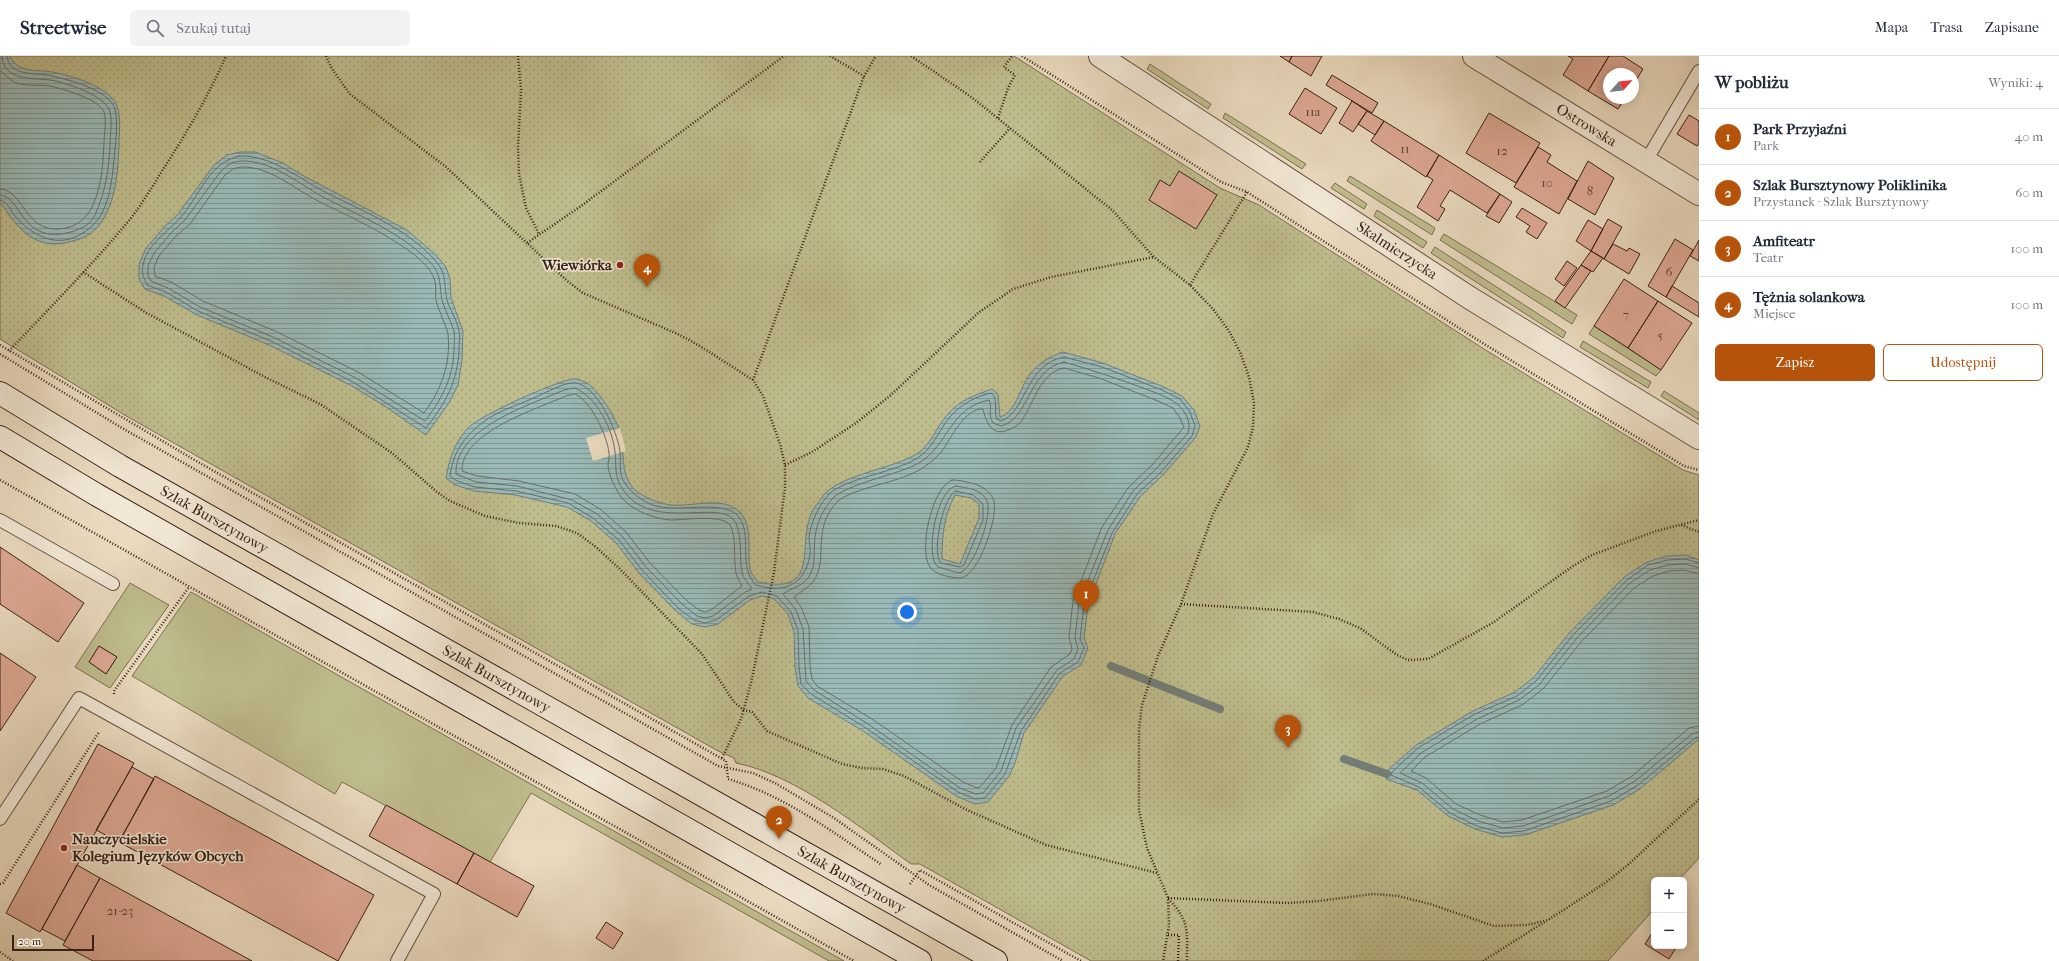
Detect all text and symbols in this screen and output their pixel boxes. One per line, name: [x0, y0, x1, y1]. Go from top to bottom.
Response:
search box: [130, 10, 410, 46]
text: Streetwise: [20, 17, 106, 39]
icon: search: [144, 17, 166, 39]
text: Szukaj tutaj: [176, 19, 251, 37]
text: Mapa: [1875, 19, 1908, 36]
text: Trasa: [1930, 19, 1963, 36]
text: Zapisane: [1985, 19, 2039, 36]
north arrow: [1603, 68, 1639, 104]
text: W pobliżu: [1715, 72, 1789, 92]
text: Wyniki: 4: [1988, 75, 2043, 90]
street label: Ostrowska: [1553, 100, 1621, 151]
house number: 11a: [1305, 104, 1322, 119]
text: Park Przyjaźni: [1753, 120, 1847, 138]
text: 1: [1726, 129, 1730, 144]
text: 40 m: [2015, 129, 2043, 144]
text: Park: [1753, 138, 1779, 153]
house number: 11: [1400, 141, 1410, 156]
house number: 12: [1496, 143, 1508, 158]
house number: 10: [1541, 175, 1553, 190]
text: Szlak Bursztynowy Poliklinika: [1753, 176, 1947, 194]
house number: 8: [1587, 183, 1593, 198]
text: 2: [1725, 185, 1731, 200]
text: 60 m: [2015, 185, 2043, 200]
text: Przystanek · Szlak Bursztynowy: [1753, 194, 1929, 209]
street label: Skalmierzycka: [1353, 217, 1442, 284]
text: Amfiteatr: [1753, 232, 1815, 250]
text: 3: [1725, 241, 1731, 256]
text: 100 m: [2010, 241, 2043, 256]
text: Teatr: [1753, 250, 1783, 265]
pin: 4: [634, 254, 660, 287]
place label: Wiewiórka: [541, 256, 613, 274]
marker: Wiewiórka: [615, 260, 625, 270]
house number: 6: [1665, 264, 1673, 279]
text: Tężnia solankowa: [1753, 288, 1865, 306]
text: 4: [1724, 297, 1732, 312]
text: 100 m: [2010, 297, 2043, 312]
text: Miejsce: [1753, 306, 1795, 321]
house number: 7: [1623, 307, 1629, 322]
house number: 5: [1657, 328, 1663, 343]
button: Zapisz: [1715, 344, 1875, 381]
button: Udostępnij: [1883, 344, 2043, 381]
street label: Szlak Bursztynowy: [157, 482, 273, 558]
pin: 1: [1073, 580, 1099, 613]
your location: [897, 602, 917, 622]
street label: Szlak Bursztynowy: [439, 641, 555, 717]
pin: 3: [1275, 715, 1301, 748]
pin: 2: [766, 806, 792, 839]
place label: Nauczycielskie Kolegium Języków Obcych: [72, 830, 244, 866]
street label: Szlak Bursztynowy: [794, 842, 910, 918]
marker: Nauczycielskie Kolegium Języków Obcych: [59, 843, 69, 853]
map controls: [1651, 877, 1687, 949]
button: +: [1651, 877, 1687, 913]
house number: 21-23: [107, 903, 133, 918]
button: −: [1651, 913, 1687, 949]
scale bar: [12, 933, 94, 952]
text: 20 m: [18, 935, 41, 948]

